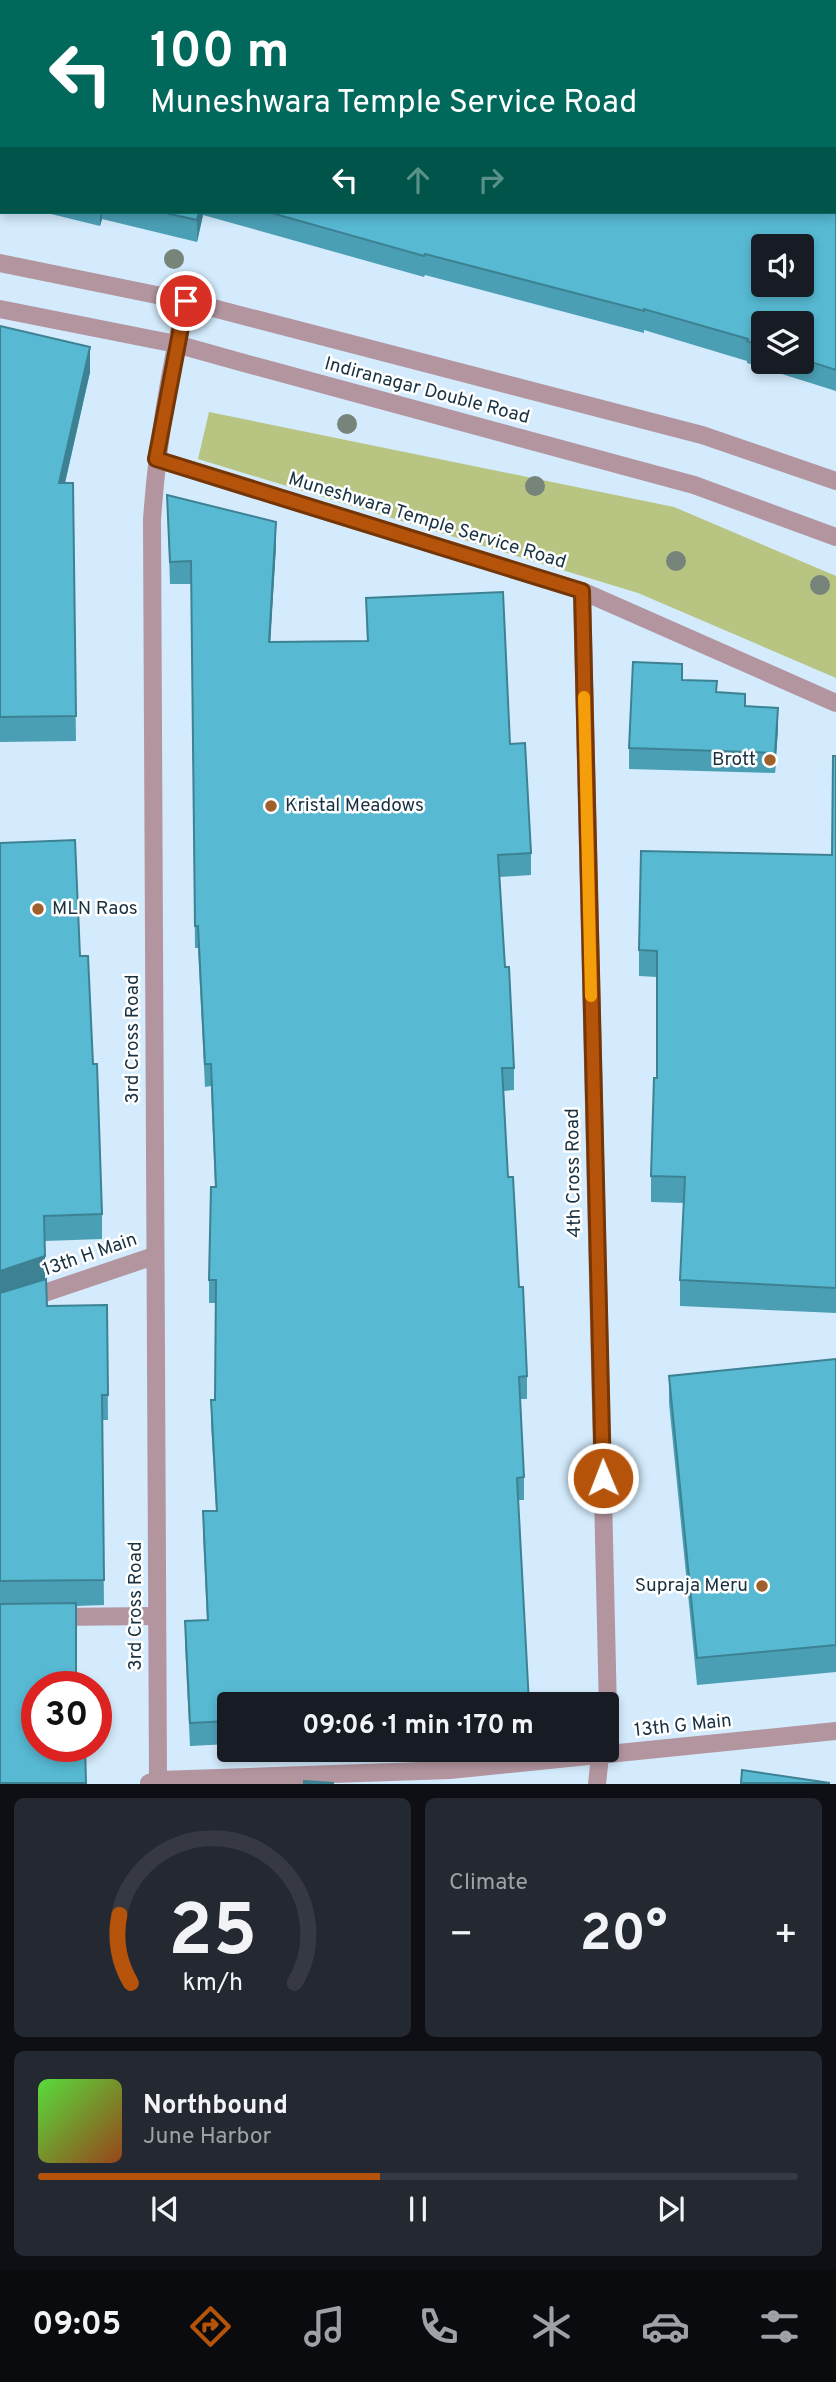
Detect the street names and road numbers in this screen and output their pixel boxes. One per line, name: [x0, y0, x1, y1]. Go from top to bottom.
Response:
street label: Indiranagar Double Road: [322, 352, 532, 430]
street label: Muneshwara Temple Service Road: [285, 467, 569, 575]
street label: 3rd Cross Road: [121, 974, 145, 1104]
street label: 4th Cross Road: [561, 1108, 587, 1238]
street label: 13th H Main: [40, 1228, 140, 1282]
street label: 3rd Cross Road: [124, 1541, 148, 1671]
street label: 13th G Main: [633, 1709, 733, 1743]

